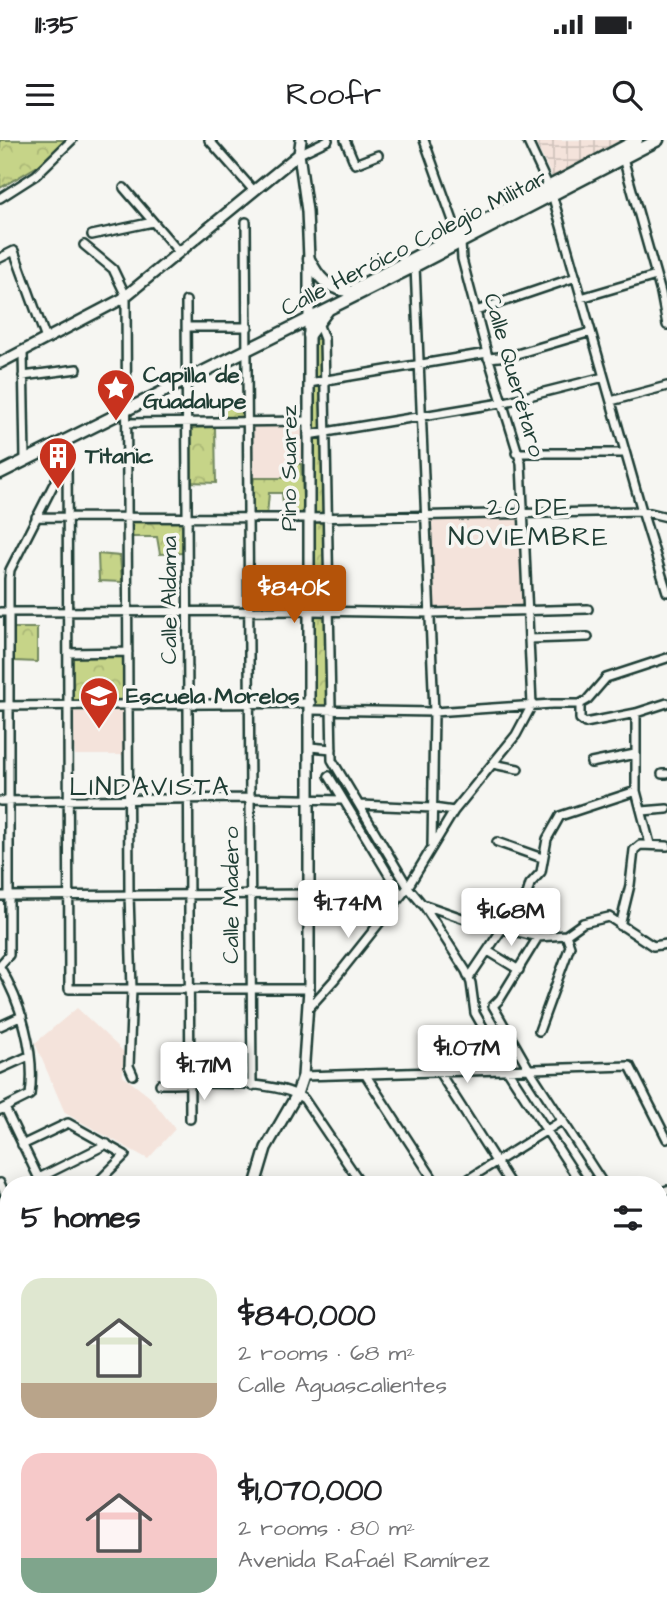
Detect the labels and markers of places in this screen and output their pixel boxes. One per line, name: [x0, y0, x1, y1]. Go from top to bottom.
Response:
place label: Capilla de Guadalupe: [143, 359, 247, 417]
place icon: Capilla de Guadalupe: [95, 367, 137, 422]
building icon: Titanic: [37, 435, 79, 490]
place label: Titanic: [84, 440, 154, 472]
pin: $840K: [245, 566, 343, 625]
school or university icon: Escuela Morelos: [78, 675, 120, 730]
place label: Escuela Morelos: [126, 680, 300, 712]
pin: $1.74M: [291, 880, 405, 940]
pin: $1.68M: [454, 888, 568, 948]
pin: $1.07M: [410, 1026, 524, 1085]
pin: $1.71M: [147, 1042, 261, 1102]

